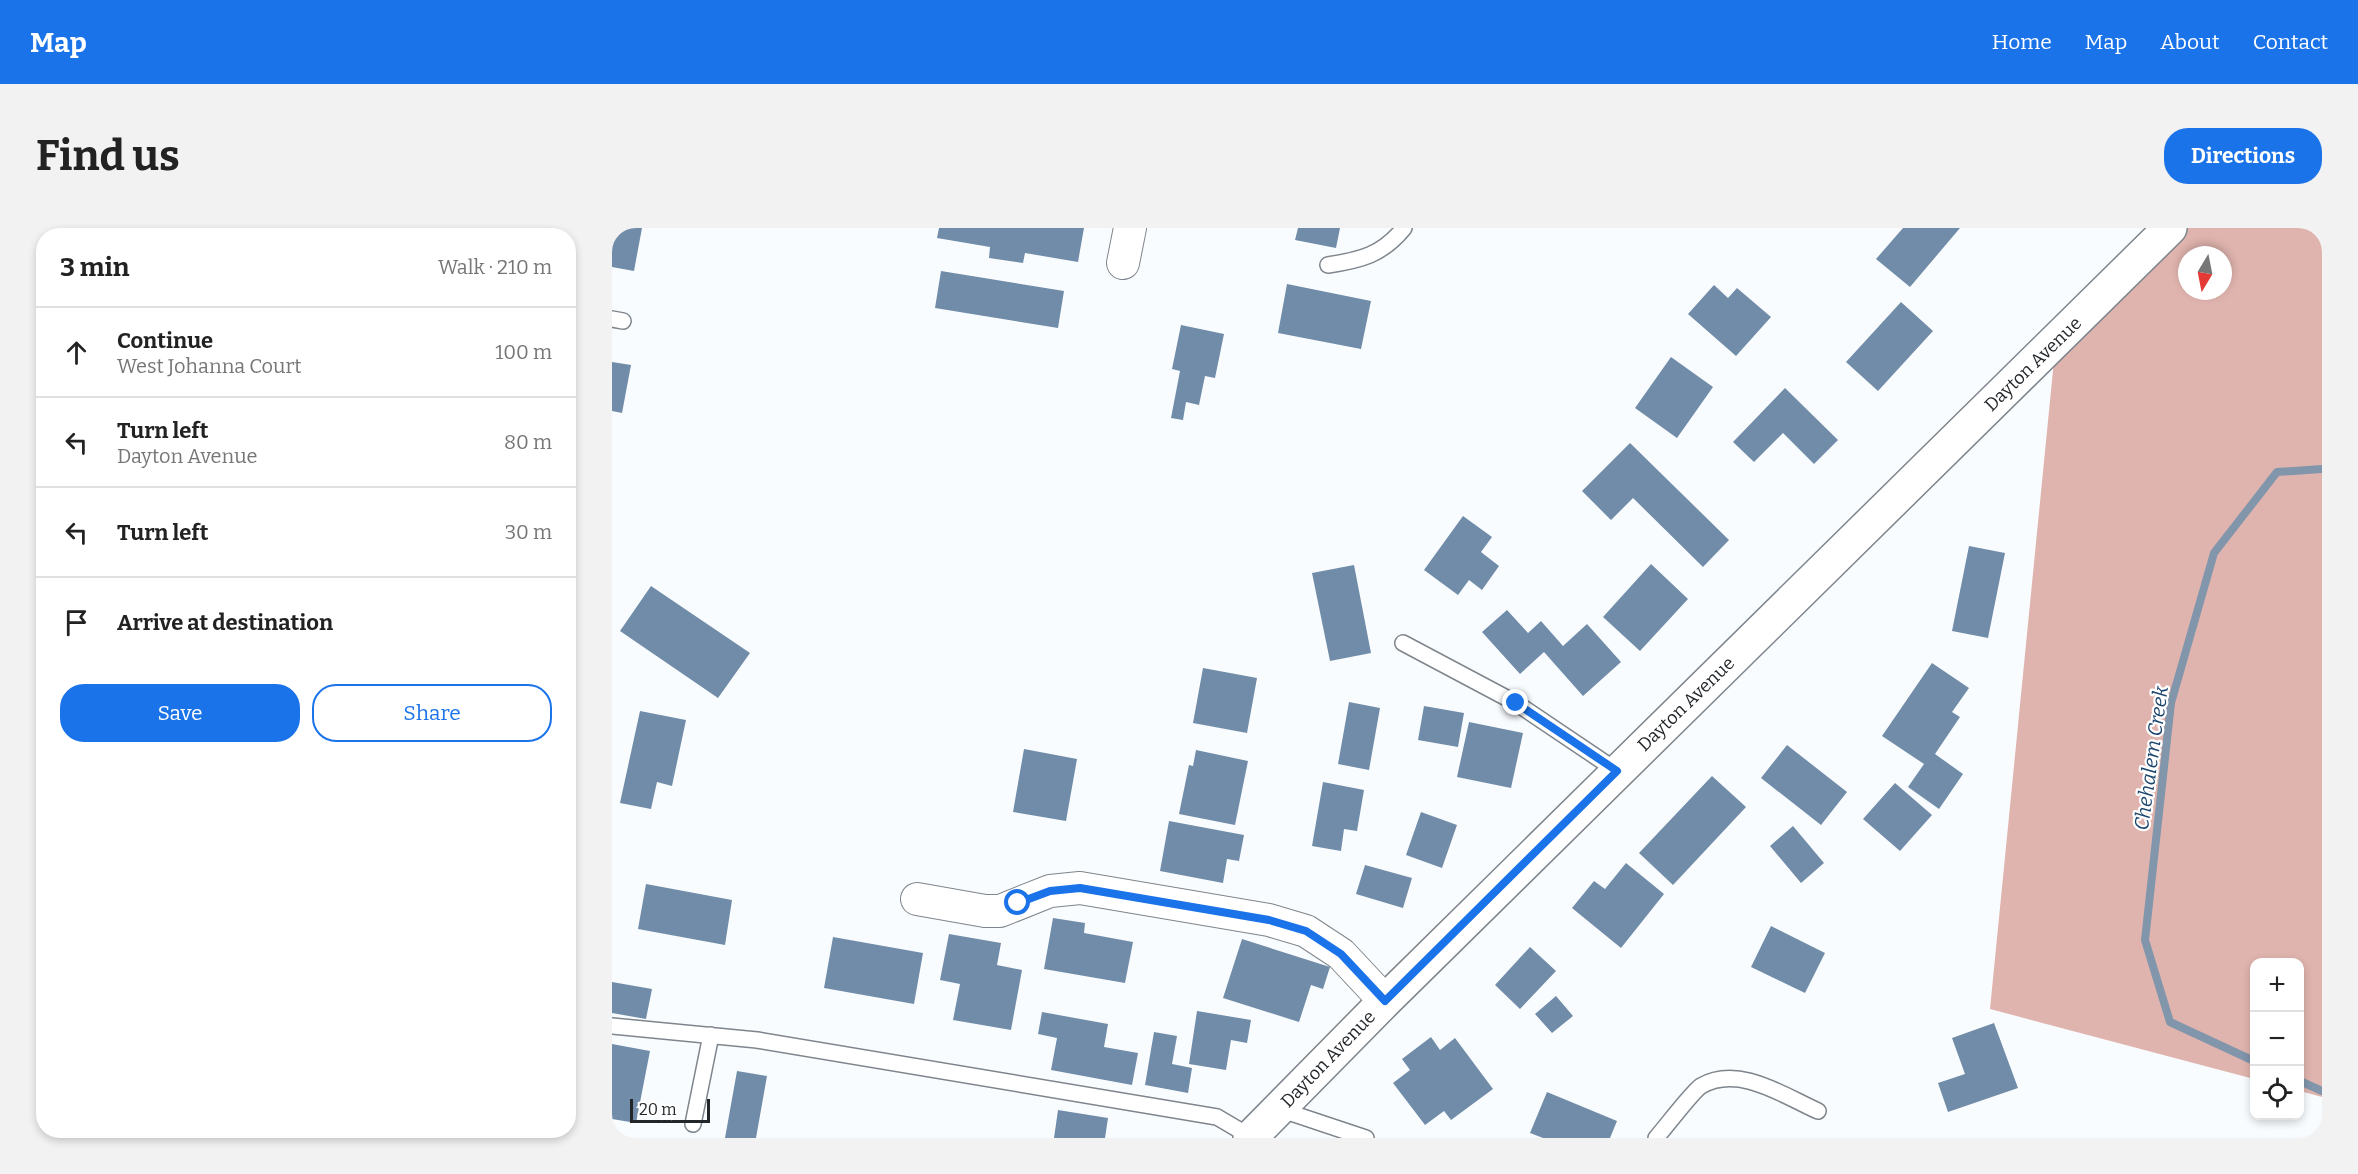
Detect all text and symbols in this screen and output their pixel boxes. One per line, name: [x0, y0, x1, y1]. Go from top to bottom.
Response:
text: Map: [30, 26, 87, 59]
text: Home: [1992, 29, 2052, 55]
text: Map: [2085, 29, 2127, 55]
text: About: [2160, 29, 2220, 55]
text: Contact: [2253, 29, 2328, 55]
button: Directions: [2164, 128, 2322, 184]
text: Find us: [36, 131, 180, 181]
north arrow: [2178, 246, 2232, 300]
text: 3 min: [60, 252, 129, 283]
text: Walk · 210 m: [438, 255, 552, 279]
street label: Dayton Avenue: [1980, 312, 2086, 416]
text: Continue: [117, 327, 213, 354]
icon: ahead: [60, 336, 93, 369]
text: 100 m: [495, 340, 552, 364]
text: West Johanna Court: [117, 354, 302, 378]
text: Turn left: [117, 417, 209, 444]
icon: left: [60, 426, 93, 459]
text: 80 m: [504, 430, 552, 454]
text: Dayton Avenue: [117, 444, 258, 468]
icon: left: [60, 516, 93, 549]
text: Turn left: [117, 519, 209, 546]
text: 30 m: [505, 520, 552, 544]
icon: arrive: [60, 606, 93, 639]
text: Arrive at destination: [117, 609, 333, 636]
street label: Dayton Avenue: [1633, 652, 1739, 756]
button: Save: [60, 684, 300, 742]
button: Share: [312, 684, 552, 742]
water label: Chehalem Creek: [2129, 684, 2173, 832]
route end: [1502, 689, 1528, 715]
route start: [1004, 889, 1030, 915]
map controls: [2250, 958, 2304, 1120]
button: +: [2250, 958, 2304, 1012]
street label: Dayton Avenue: [1276, 1006, 1380, 1112]
button: −: [2250, 1012, 2304, 1066]
button: locate: [2250, 1066, 2304, 1120]
scale bar: [630, 1096, 710, 1124]
text: 20 m: [639, 1100, 676, 1119]

